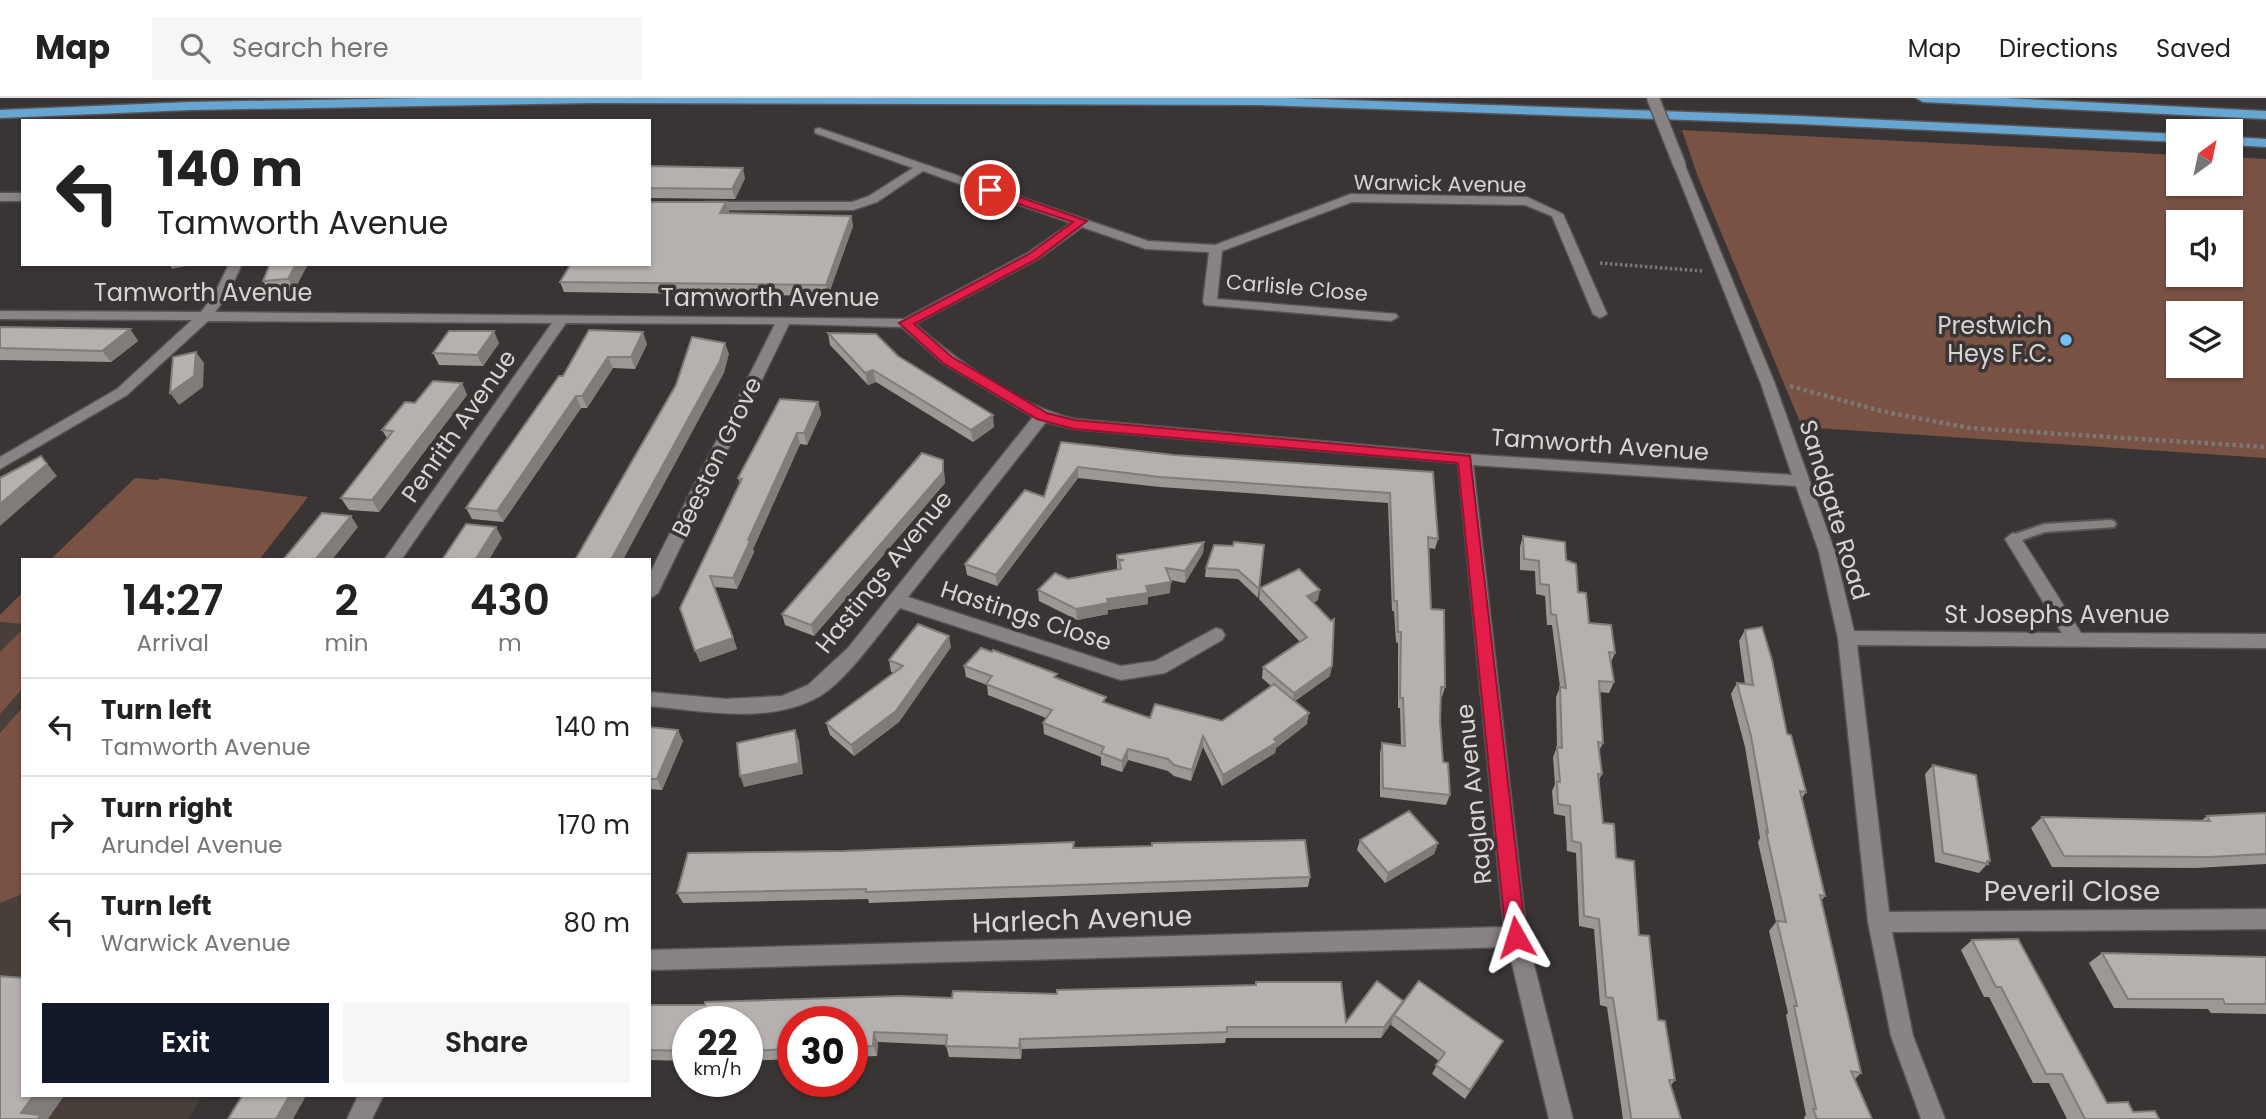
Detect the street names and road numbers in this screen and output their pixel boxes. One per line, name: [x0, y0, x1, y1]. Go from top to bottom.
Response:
street label: Warwick Avenue: [1353, 167, 1527, 200]
street label: Carlisle Close: [1225, 267, 1369, 308]
street label: Tamworth Avenue: [94, 276, 312, 309]
street label: Tamworth Avenue: [661, 281, 879, 314]
street label: Penrith Avenue: [394, 343, 524, 509]
street label: Beeston Grove: [664, 371, 770, 542]
street label: Sandgate Road: [1791, 416, 1878, 604]
street label: Tamworth Avenue: [1490, 420, 1710, 469]
street label: Hastings Avenue: [808, 483, 960, 660]
street label: Hastings Close: [937, 572, 1116, 659]
street label: St Josephs Avenue: [1944, 598, 2170, 631]
street label: Raglan Avenue: [1448, 702, 1499, 886]
street label: Peveril Close: [1984, 872, 2160, 911]
street label: Harlech Avenue: [971, 896, 1193, 943]

